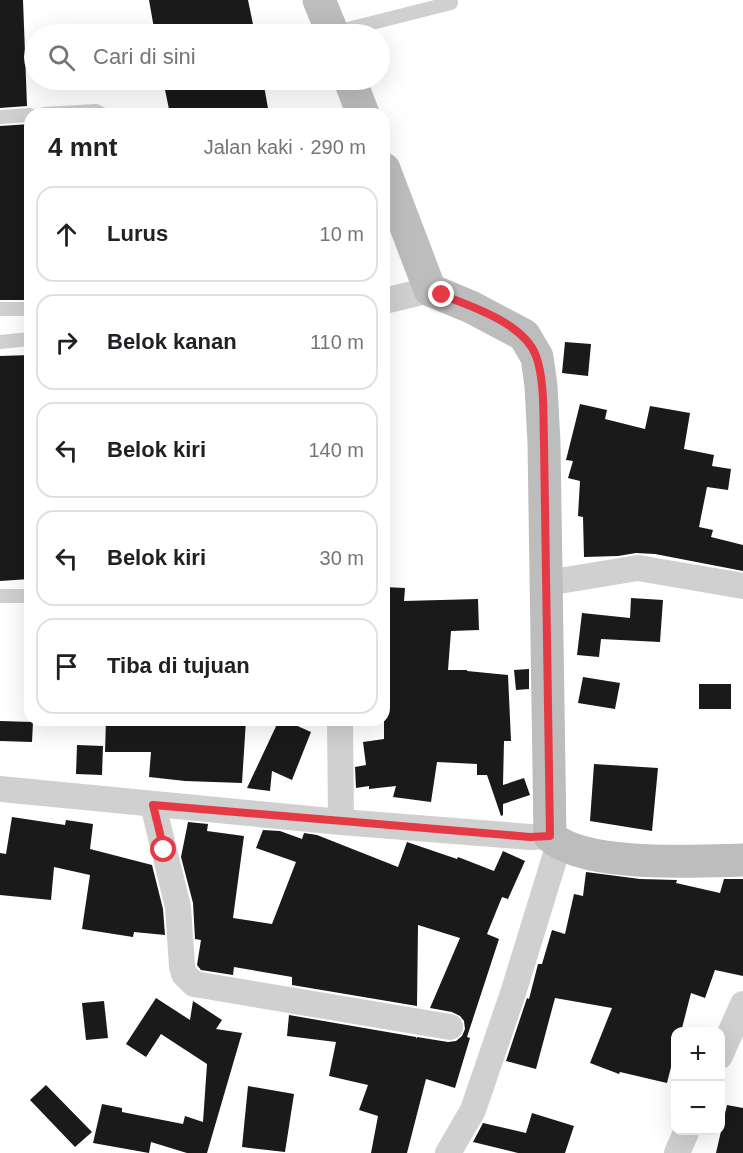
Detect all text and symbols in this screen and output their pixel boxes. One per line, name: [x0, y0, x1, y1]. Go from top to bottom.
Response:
search box: [24, 24, 390, 90]
icon: search: [45, 41, 78, 74]
text: Cari di sini: [93, 44, 196, 69]
text: 4 mnt: [48, 132, 117, 162]
text: Jalan kaki · 290 m: [204, 136, 366, 158]
icon: ahead: [50, 218, 83, 251]
text: Lurus: [107, 221, 168, 246]
text: 10 m: [320, 223, 364, 245]
route end: [428, 281, 454, 307]
icon: right: [50, 326, 83, 359]
text: Belok kanan: [107, 329, 237, 354]
text: 110 m: [310, 331, 364, 353]
icon: left: [50, 434, 83, 467]
text: Belok kiri: [107, 437, 206, 462]
text: 140 m: [308, 439, 364, 461]
icon: left: [50, 542, 83, 575]
text: Belok kiri: [107, 545, 206, 570]
text: 30 m: [320, 547, 364, 569]
icon: arrive: [50, 650, 83, 683]
text: Tiba di tujuan: [107, 653, 250, 678]
route start: [150, 836, 176, 862]
map controls: [671, 1027, 725, 1135]
button: +: [671, 1027, 725, 1081]
button: −: [671, 1081, 725, 1135]

